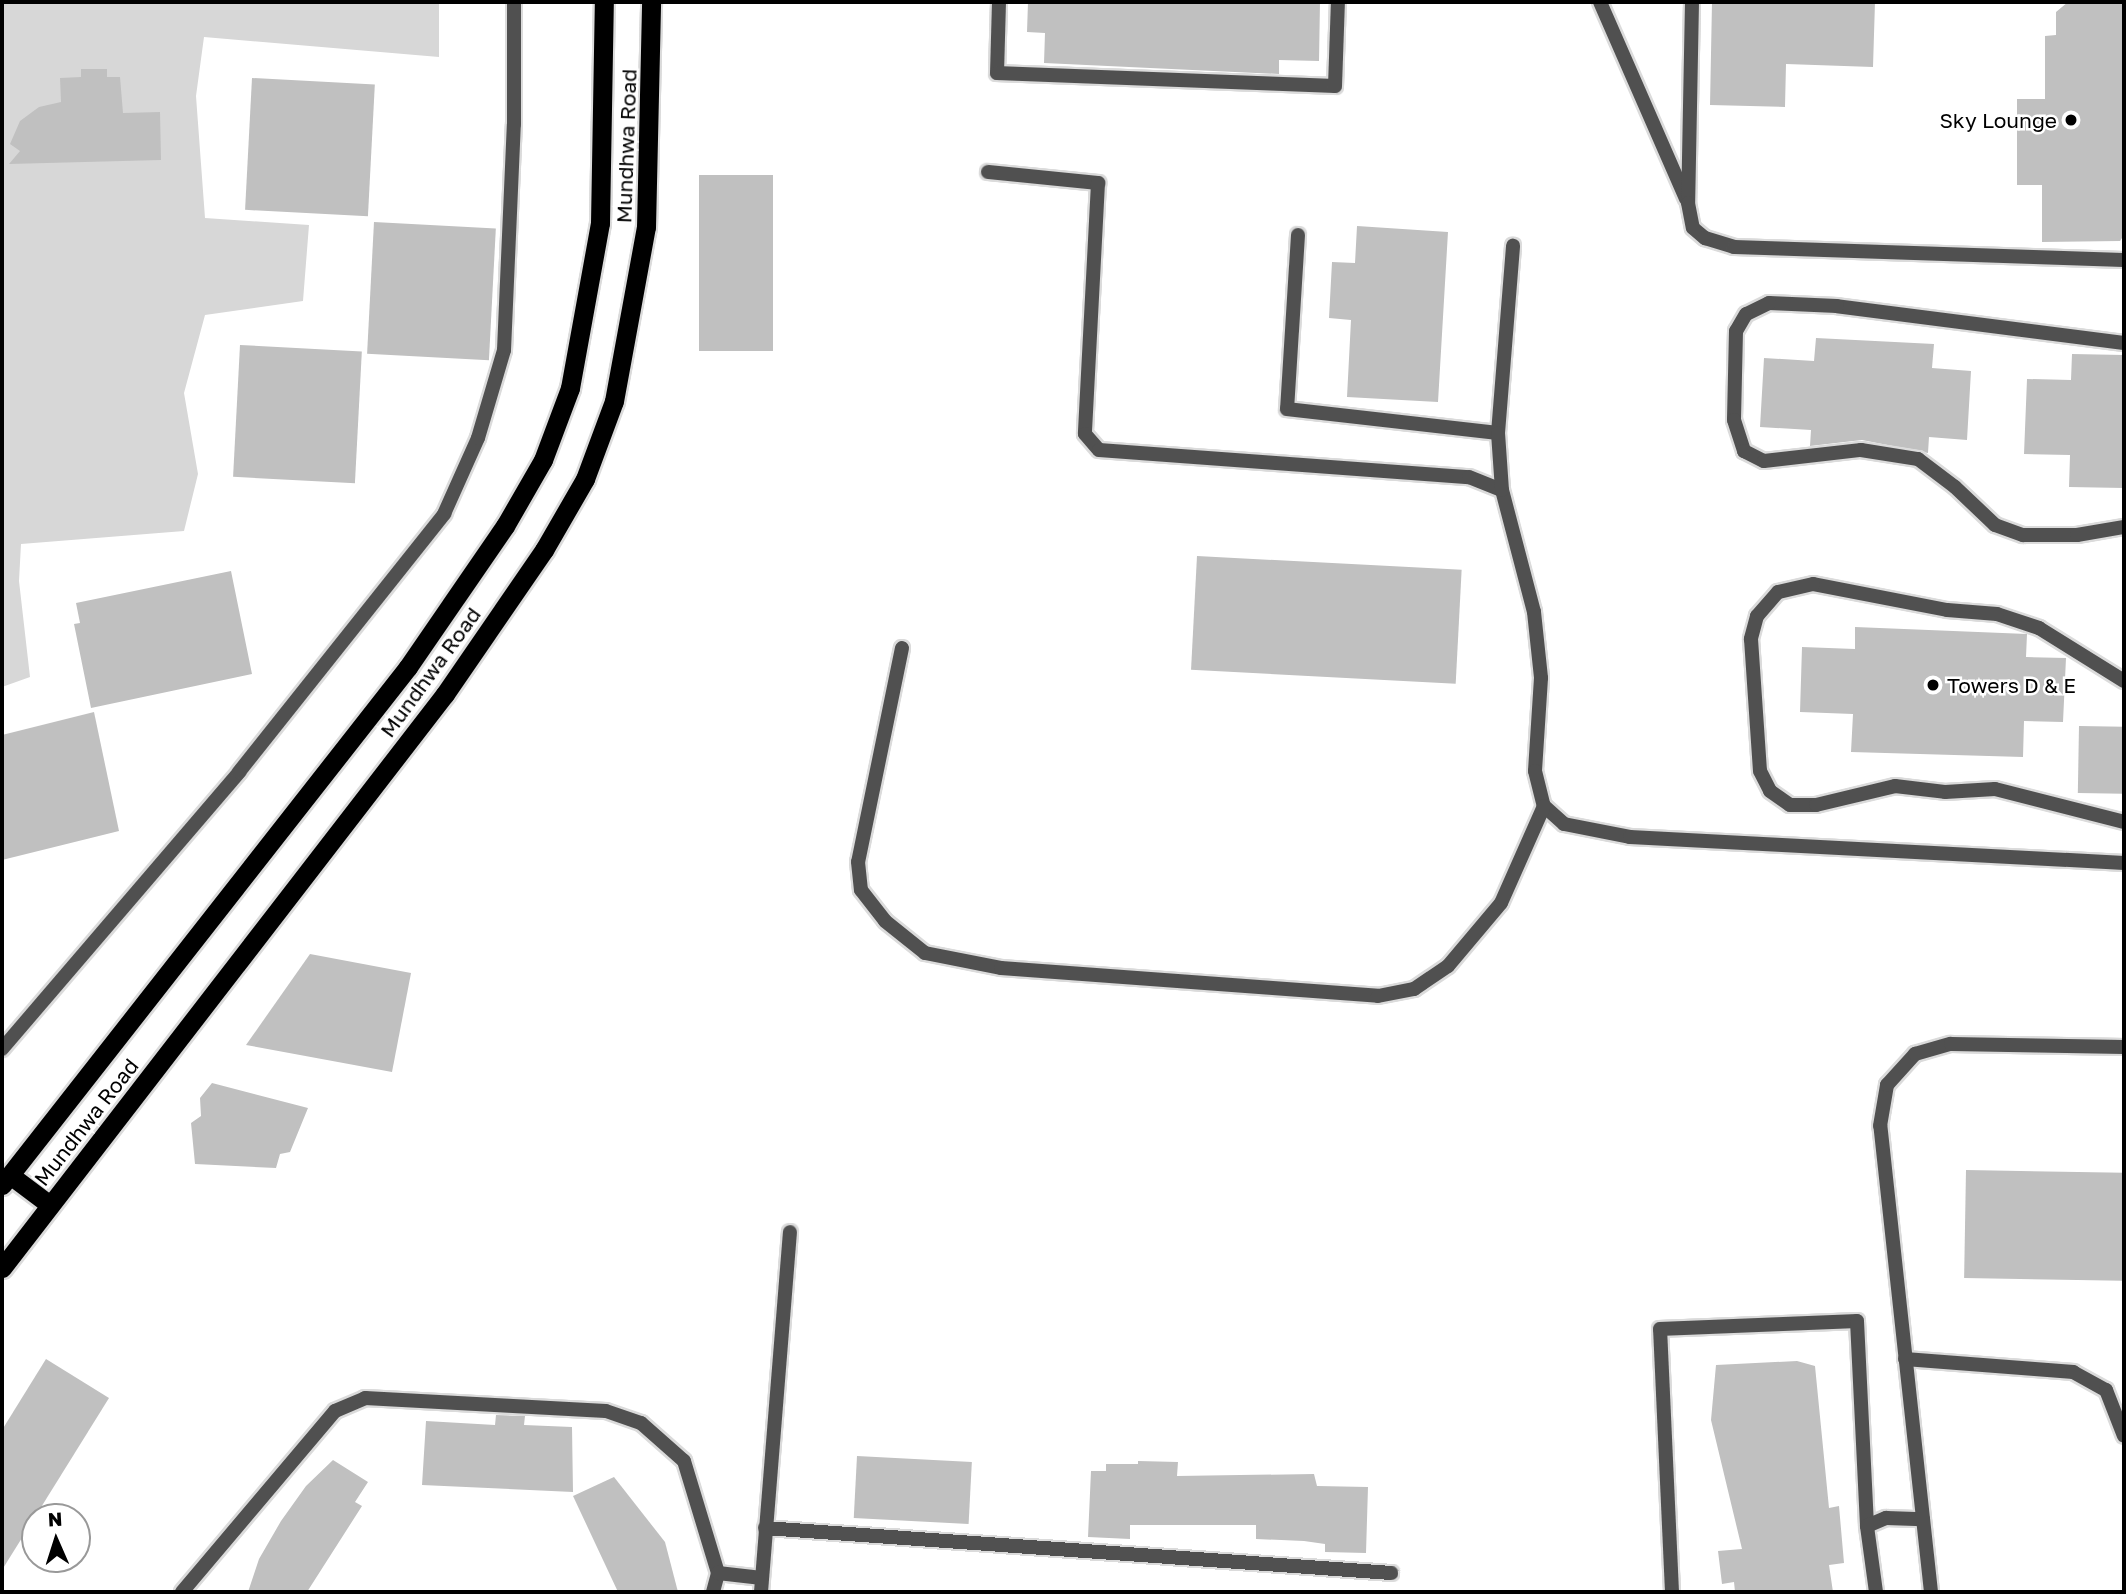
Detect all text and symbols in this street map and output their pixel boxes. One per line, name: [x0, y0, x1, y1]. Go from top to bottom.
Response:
street label: Mundhwa Road: [611, 68, 641, 224]
place label: Sky Lounge: [1939, 107, 2057, 133]
marker: Sky Lounge: [2063, 112, 2079, 128]
street label: Mundhwa Road: [374, 602, 486, 742]
place label: Towers D & E: [1947, 672, 2076, 698]
marker: Towers D & E: [1925, 677, 1941, 693]
street label: Mundhwa Road: [29, 1053, 143, 1191]
north arrow: [21, 1503, 91, 1573]
text: N: [47, 1507, 63, 1530]

